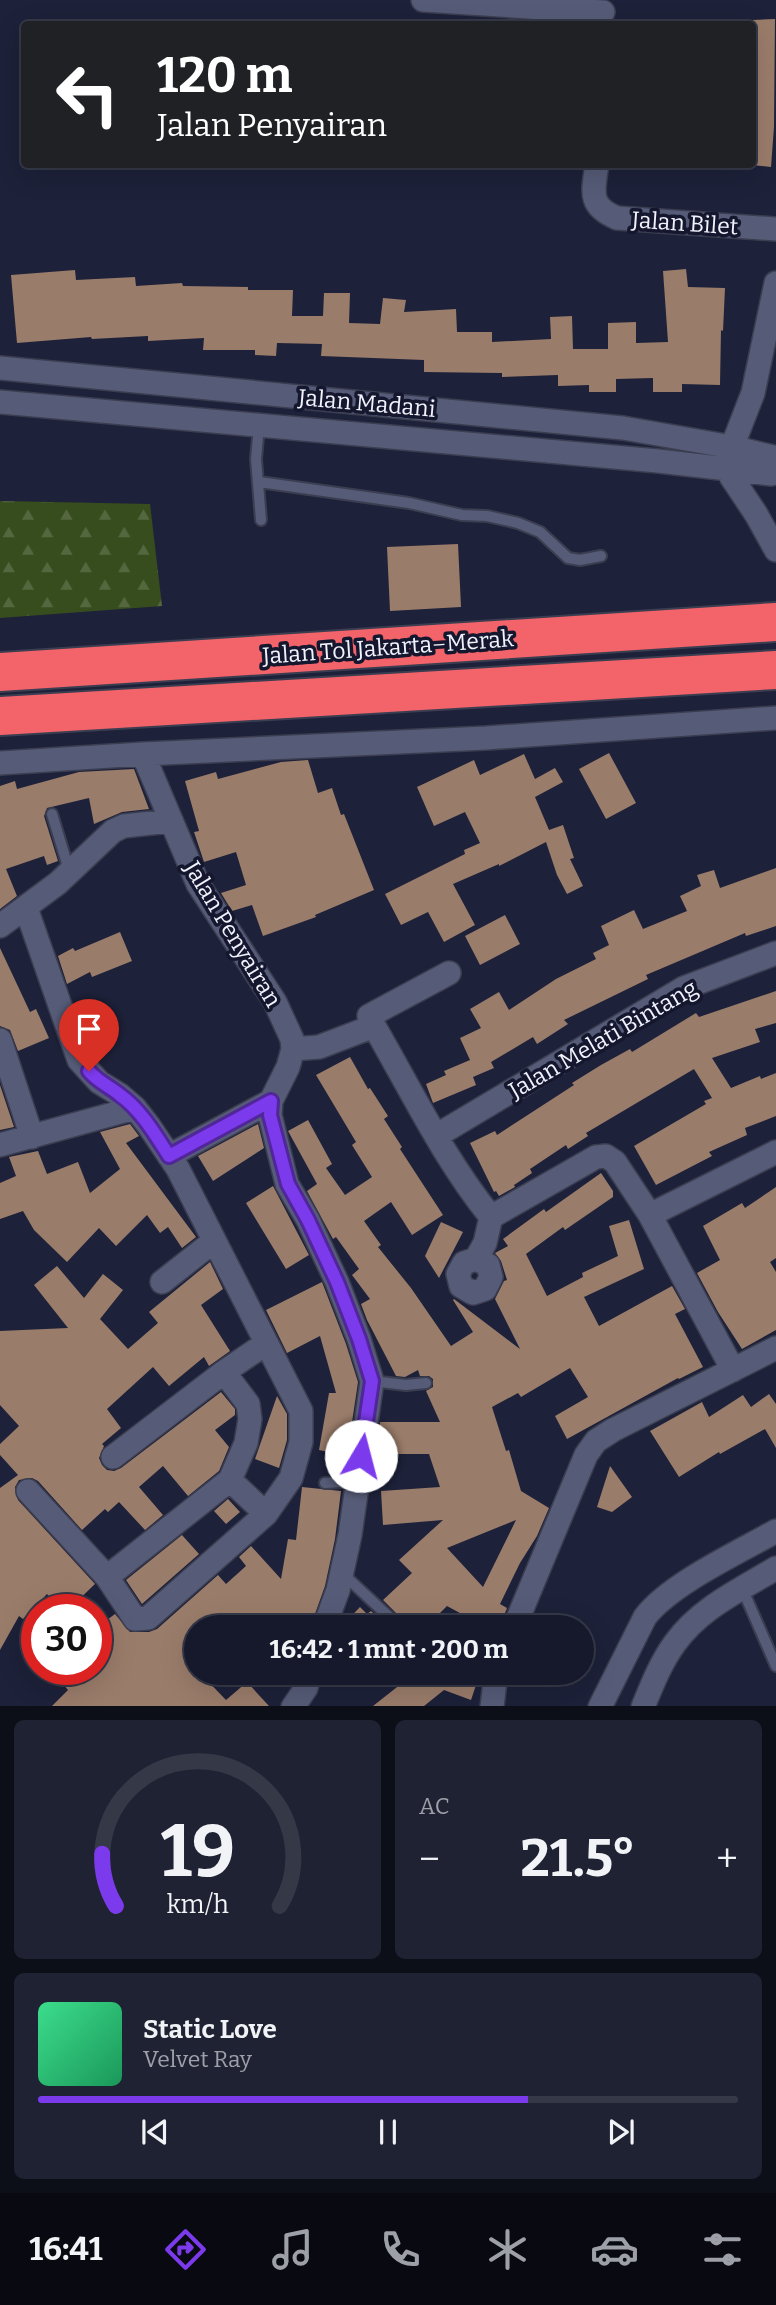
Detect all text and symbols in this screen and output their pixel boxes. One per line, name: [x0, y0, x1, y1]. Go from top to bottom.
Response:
text: 120 m: [157, 46, 292, 105]
icon: left: [42, 49, 133, 140]
text: Jalan Penyairan: [157, 106, 387, 144]
street label: Jalan Bilet: [630, 205, 739, 241]
street label: Jalan Madani: [296, 383, 437, 423]
street label: Jalan Tol Jakarta–Merak: [260, 624, 515, 670]
street label: Jalan Penyairan: [178, 855, 288, 1012]
street label: Jalan Melati Bintang: [503, 974, 702, 1105]
pin: [59, 999, 119, 1071]
icon: arrive: [70, 1010, 108, 1048]
position arrow: [324, 1419, 398, 1493]
speed limit sign: 30: [21, 1594, 112, 1685]
text: 16:42 · 1 mnt · 200 m: [270, 1634, 508, 1665]
text: AC: [419, 1792, 450, 1820]
text: 19: [160, 1808, 235, 1895]
text: 21.5°: [521, 1827, 636, 1890]
text: −: [419, 1836, 440, 1882]
text: +: [716, 1836, 738, 1882]
text: km/h: [167, 1889, 229, 1919]
text: Static Love: [143, 2014, 277, 2045]
text: Velvet Ray: [143, 2045, 252, 2073]
icon: previous: [136, 2113, 174, 2151]
icon: pause: [369, 2113, 407, 2151]
icon: next: [602, 2113, 640, 2151]
icon: directions: [161, 2225, 210, 2274]
icon: music: [268, 2225, 317, 2274]
icon: phone: [376, 2225, 425, 2274]
icon: climate: [483, 2225, 532, 2274]
icon: car: [590, 2225, 639, 2274]
icon: filters: [698, 2225, 747, 2274]
text: 16:41: [29, 2230, 103, 2268]

